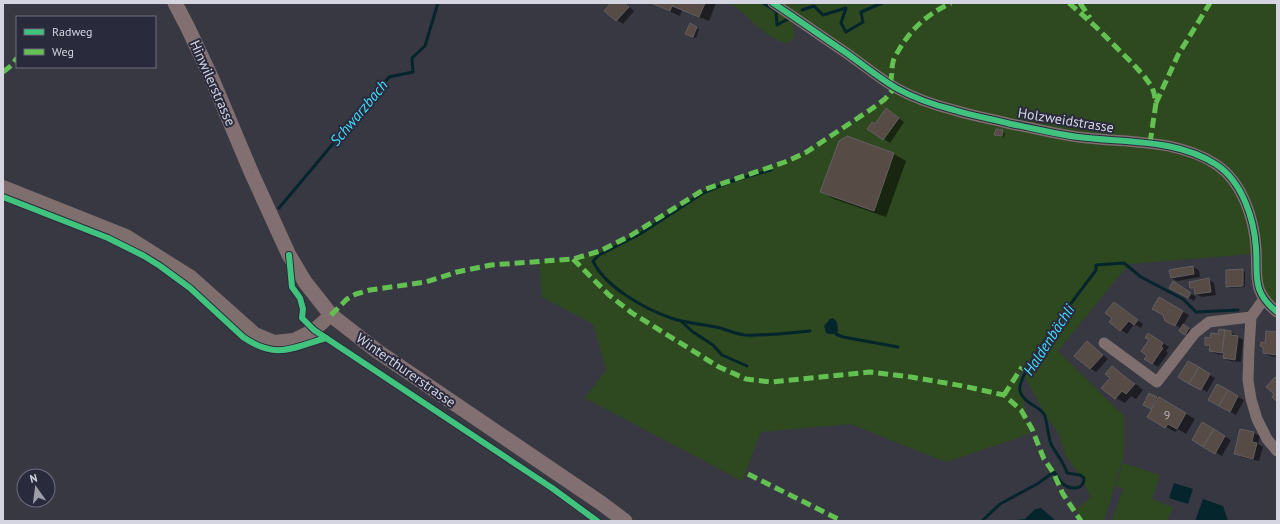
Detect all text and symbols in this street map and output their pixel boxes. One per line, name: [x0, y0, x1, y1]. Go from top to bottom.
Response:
legend: [16, 16, 156, 68]
text: Radweg: [52, 24, 93, 39]
street label: Hinwilerstrasse: [186, 37, 240, 129]
text: Weg: [52, 44, 74, 59]
water label: Schwarzbach: [326, 76, 392, 149]
street label: Holzweidstrasse: [1017, 104, 1115, 136]
water label: Haldenbächli: [1019, 300, 1079, 379]
street label: Winterthurerstrasse: [353, 329, 459, 411]
house number: 9: [1164, 407, 1170, 422]
north arrow: [16, 468, 56, 508]
text: N: [28, 471, 39, 486]

